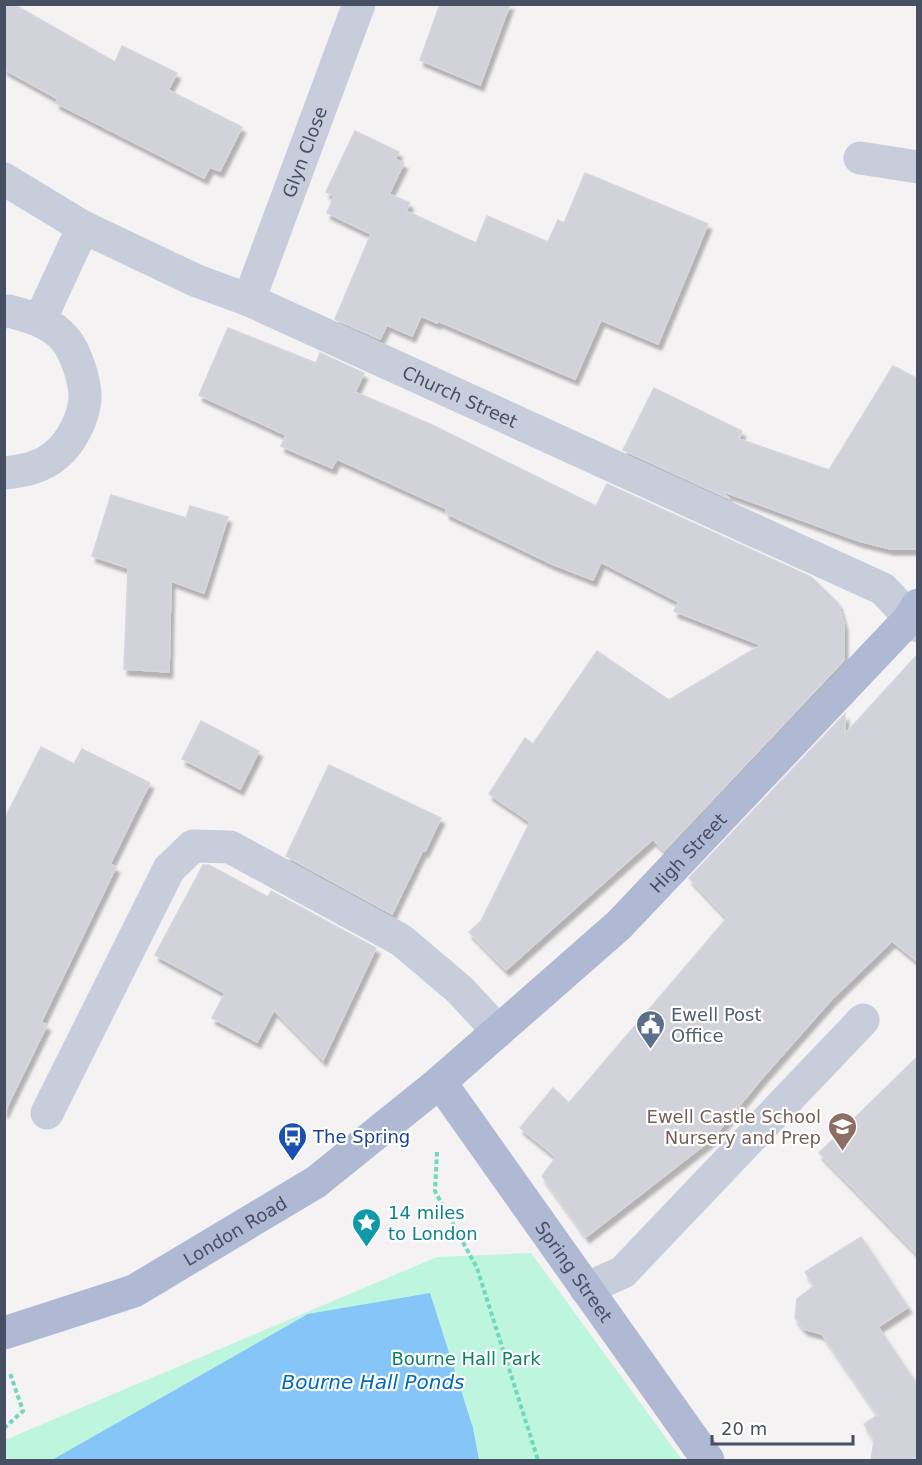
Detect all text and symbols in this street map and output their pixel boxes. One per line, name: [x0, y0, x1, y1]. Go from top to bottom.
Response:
street label: Glyn Close: [278, 103, 331, 200]
street label: Church Street: [399, 361, 521, 432]
street label: High Street: [645, 808, 730, 897]
place label: Ewell Post Office: [671, 1004, 762, 1046]
public building icon: Ewell Post Office: [634, 1008, 666, 1050]
place label: Ewell Castle School Nursery and Prep: [647, 1106, 821, 1148]
school or university icon: Ewell Castle School Nursery and Prep: [826, 1110, 858, 1152]
bus stop icon: The Spring: [276, 1120, 308, 1162]
place label: The Spring: [312, 1126, 410, 1147]
street label: London Road: [179, 1192, 290, 1270]
place label: 14 miles to London: [388, 1202, 478, 1244]
place icon: 14 miles to London: [351, 1206, 383, 1248]
street label: Spring Street: [531, 1217, 617, 1326]
park label: Bourne Hall Park: [391, 1348, 541, 1369]
water label: Bourne Hall Ponds: [281, 1370, 465, 1394]
scale bar: [712, 1408, 853, 1446]
text: 20 m: [721, 1418, 767, 1439]

